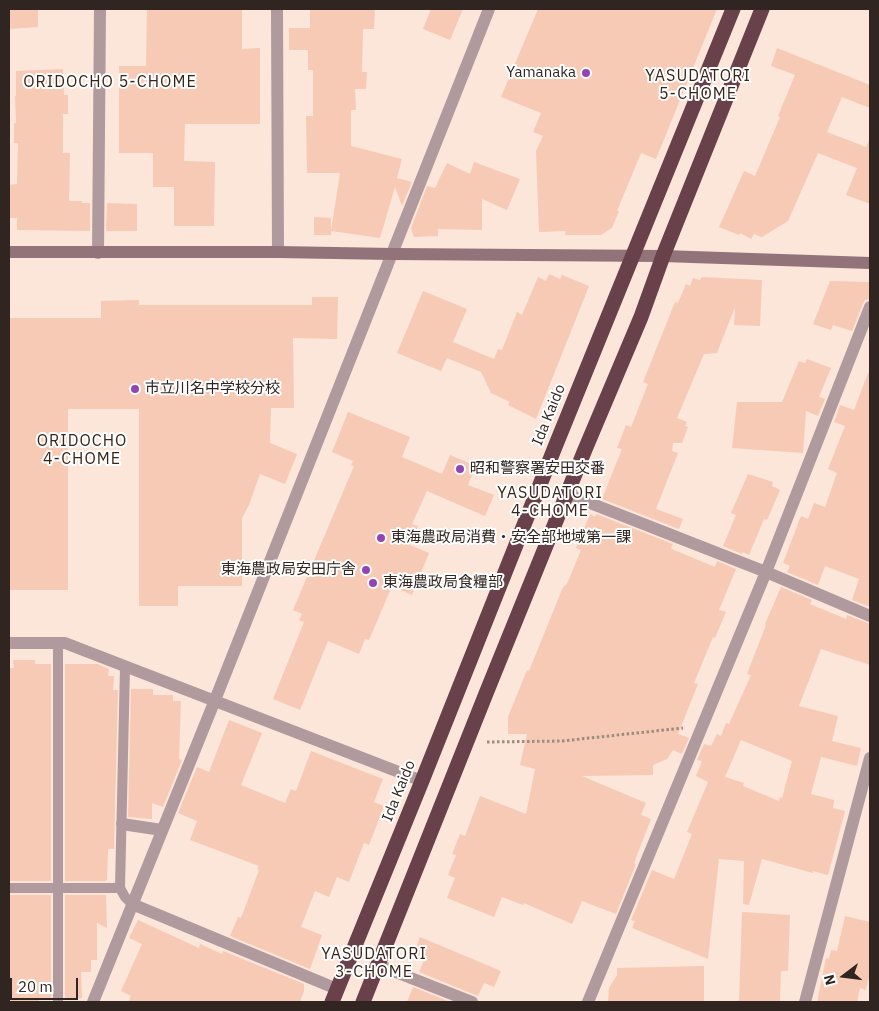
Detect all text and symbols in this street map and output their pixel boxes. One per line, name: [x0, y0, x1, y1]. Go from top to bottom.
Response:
place label: Yamanaka: [506, 64, 576, 82]
district label: YASUDATORI 5-CHOME: [644, 66, 752, 104]
marker: Yamanaka: [580, 67, 592, 79]
district label: ORIDOCHO 5-CHOME: [21, 72, 199, 92]
place label: 市立川名中学校分校: [145, 380, 280, 398]
street label: Ida Kaido: [529, 382, 569, 448]
marker: 市立川名中学校分校: [129, 383, 141, 395]
district label: ORIDOCHO 4-CHOME: [36, 431, 128, 469]
place label: 昭和警察署安田交番: [470, 460, 605, 478]
marker: 昭和警察署安田交番: [454, 463, 466, 475]
district label: YASUDATORI 4-CHOME: [496, 483, 604, 521]
place label: 東海農政局消費・安全部地域第一課: [391, 529, 631, 547]
marker: 東海農政局消費・安全部地域第一課: [375, 532, 387, 544]
place label: 東海農政局安田庁舎: [221, 561, 356, 579]
marker: 東海農政局安田庁舎: [360, 564, 372, 576]
place label: 東海農政局食糧部: [383, 574, 503, 592]
marker: 東海農政局食糧部: [367, 577, 379, 589]
street label: Ida Kaido: [379, 758, 419, 824]
district label: YASUDATORI 3-CHOME: [320, 944, 428, 982]
north arrow: [819, 951, 869, 1001]
scale bar: [12, 968, 80, 1000]
text: N: [820, 973, 840, 987]
text: 20 m: [18, 977, 53, 996]

